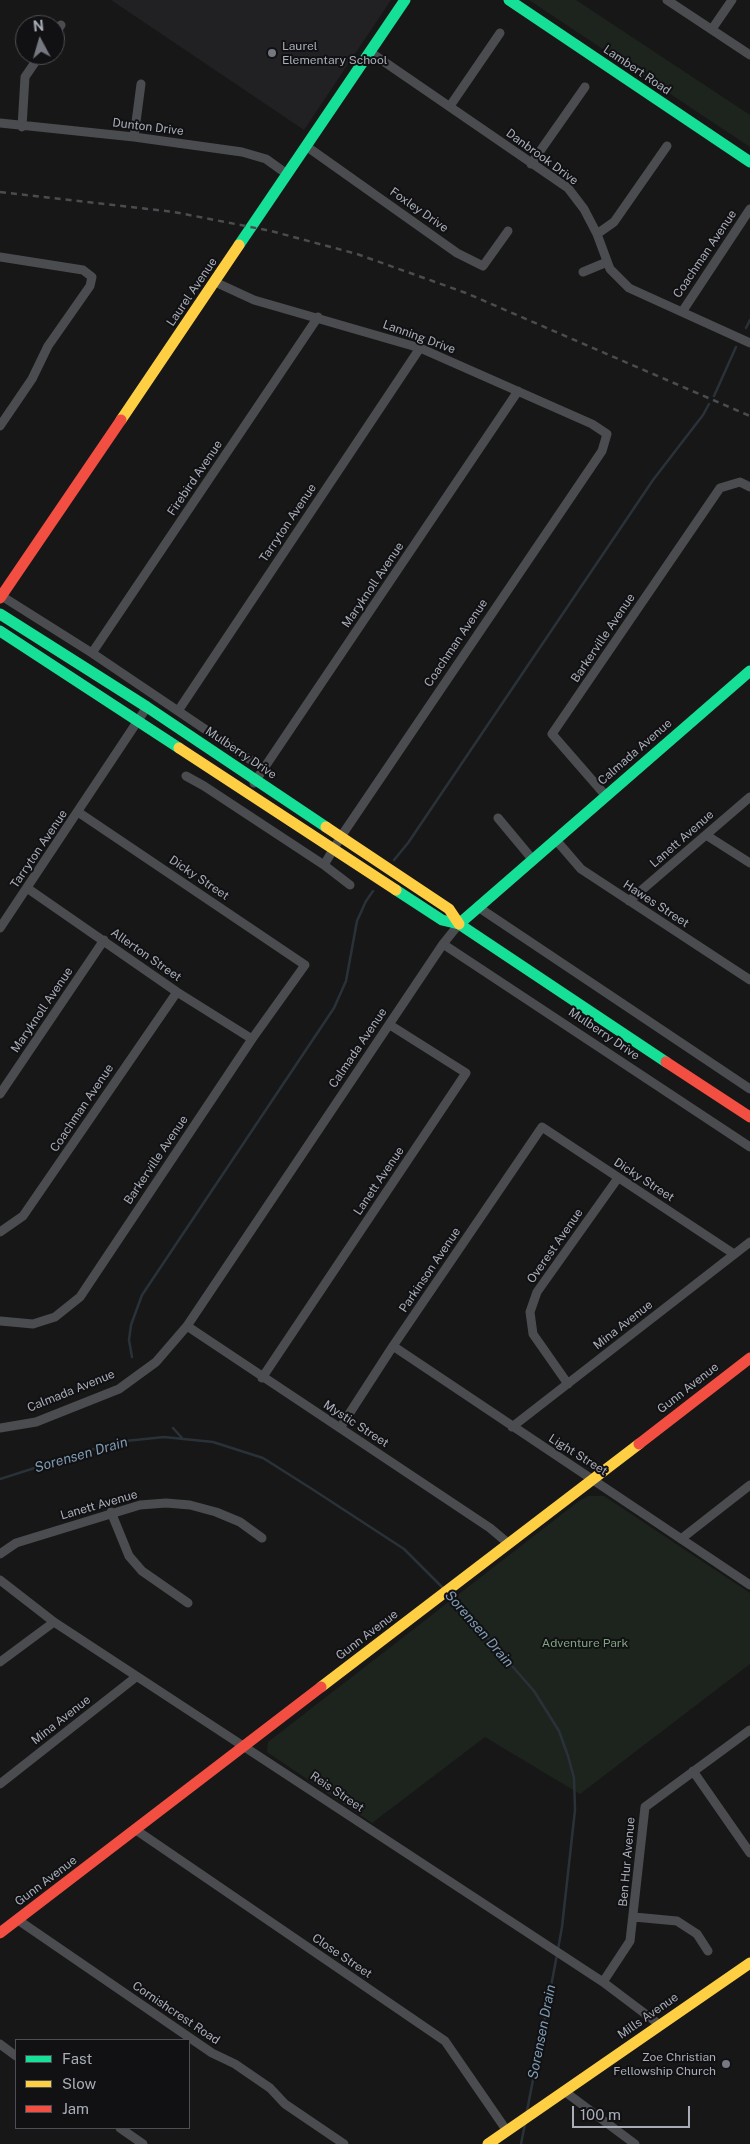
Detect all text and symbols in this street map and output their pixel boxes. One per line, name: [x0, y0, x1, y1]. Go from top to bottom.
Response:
north arrow: [15, 15, 65, 65]
text: N: [32, 18, 45, 35]
place label: Laurel Elementary School: [282, 39, 387, 67]
street label: Lambert Road: [601, 42, 673, 98]
marker: Laurel Elementary School: [266, 47, 278, 59]
street label: Dunton Drive: [111, 115, 185, 139]
street label: Danbrook Drive: [503, 126, 581, 188]
street label: Foxley Drive: [387, 185, 451, 235]
street label: Coachman Avenue: [670, 207, 740, 301]
street label: Laurel Avenue: [164, 255, 220, 329]
street label: Lanning Drive: [381, 317, 457, 357]
street label: Firebird Avenue: [165, 438, 225, 518]
street label: Tarryton Avenue: [256, 481, 320, 565]
street label: Maryknoll Avenue: [339, 539, 407, 631]
street label: Barkerville Avenue: [568, 591, 638, 685]
street label: Coachman Avenue: [421, 596, 491, 690]
street label: Calmada Avenue: [595, 716, 675, 788]
street label: Mulberry Drive: [203, 724, 279, 782]
street label: Tarryton Avenue: [7, 807, 71, 891]
street label: Lanett Avenue: [647, 807, 717, 871]
street label: Dicky Street: [166, 853, 232, 903]
street label: Hawes Street: [620, 877, 692, 931]
street label: Allerton Street: [108, 925, 184, 985]
street label: Maryknoll Avenue: [8, 964, 76, 1056]
street label: Calmada Avenue: [326, 1005, 390, 1091]
street label: Mulberry Drive: [566, 1005, 642, 1063]
street label: Coachman Avenue: [47, 1061, 117, 1155]
street label: Barkerville Avenue: [121, 1113, 191, 1207]
street label: Lanett Avenue: [351, 1144, 407, 1218]
street label: Dicky Street: [611, 1155, 677, 1205]
street label: Overest Avenue: [524, 1206, 586, 1286]
street label: Parkinson Avenue: [396, 1225, 464, 1315]
street label: Mina Avenue: [590, 1297, 656, 1353]
street label: Gunn Avenue: [654, 1360, 722, 1416]
street label: Calmada Avenue: [25, 1367, 117, 1415]
street label: Mystic Street: [321, 1398, 391, 1450]
street label: Light Street: [546, 1431, 610, 1479]
water label: Sorensen Drain: [32, 1434, 130, 1476]
street label: Lanett Avenue: [59, 1487, 139, 1523]
water label: Sorensen Drain: [441, 1587, 517, 1671]
street label: Gunn Avenue: [333, 1607, 401, 1663]
park label: Adventure Park: [542, 1636, 628, 1650]
street label: Mina Avenue: [28, 1692, 94, 1748]
street label: Reis Street: [307, 1769, 367, 1815]
street label: Ben Hur Avenue: [616, 1817, 638, 1907]
street label: Gunn Avenue: [12, 1853, 80, 1909]
street label: Close Street: [309, 1931, 375, 1981]
street label: Cornishcrest Road: [130, 1978, 222, 2048]
water label: Sorensen Drain: [525, 1983, 559, 2081]
street label: Mills Avenue: [615, 1990, 681, 2042]
legend: [15, 2039, 190, 2129]
text: Fast: [62, 2050, 92, 2067]
place label: Zoe Christian Fellowship Church: [613, 2050, 716, 2078]
marker: Zoe Christian Fellowship Church: [720, 2058, 732, 2070]
text: Slow: [62, 2075, 96, 2092]
scale bar: [575, 2096, 692, 2128]
text: Jam: [62, 2100, 89, 2117]
text: 100 m: [580, 2106, 621, 2123]

